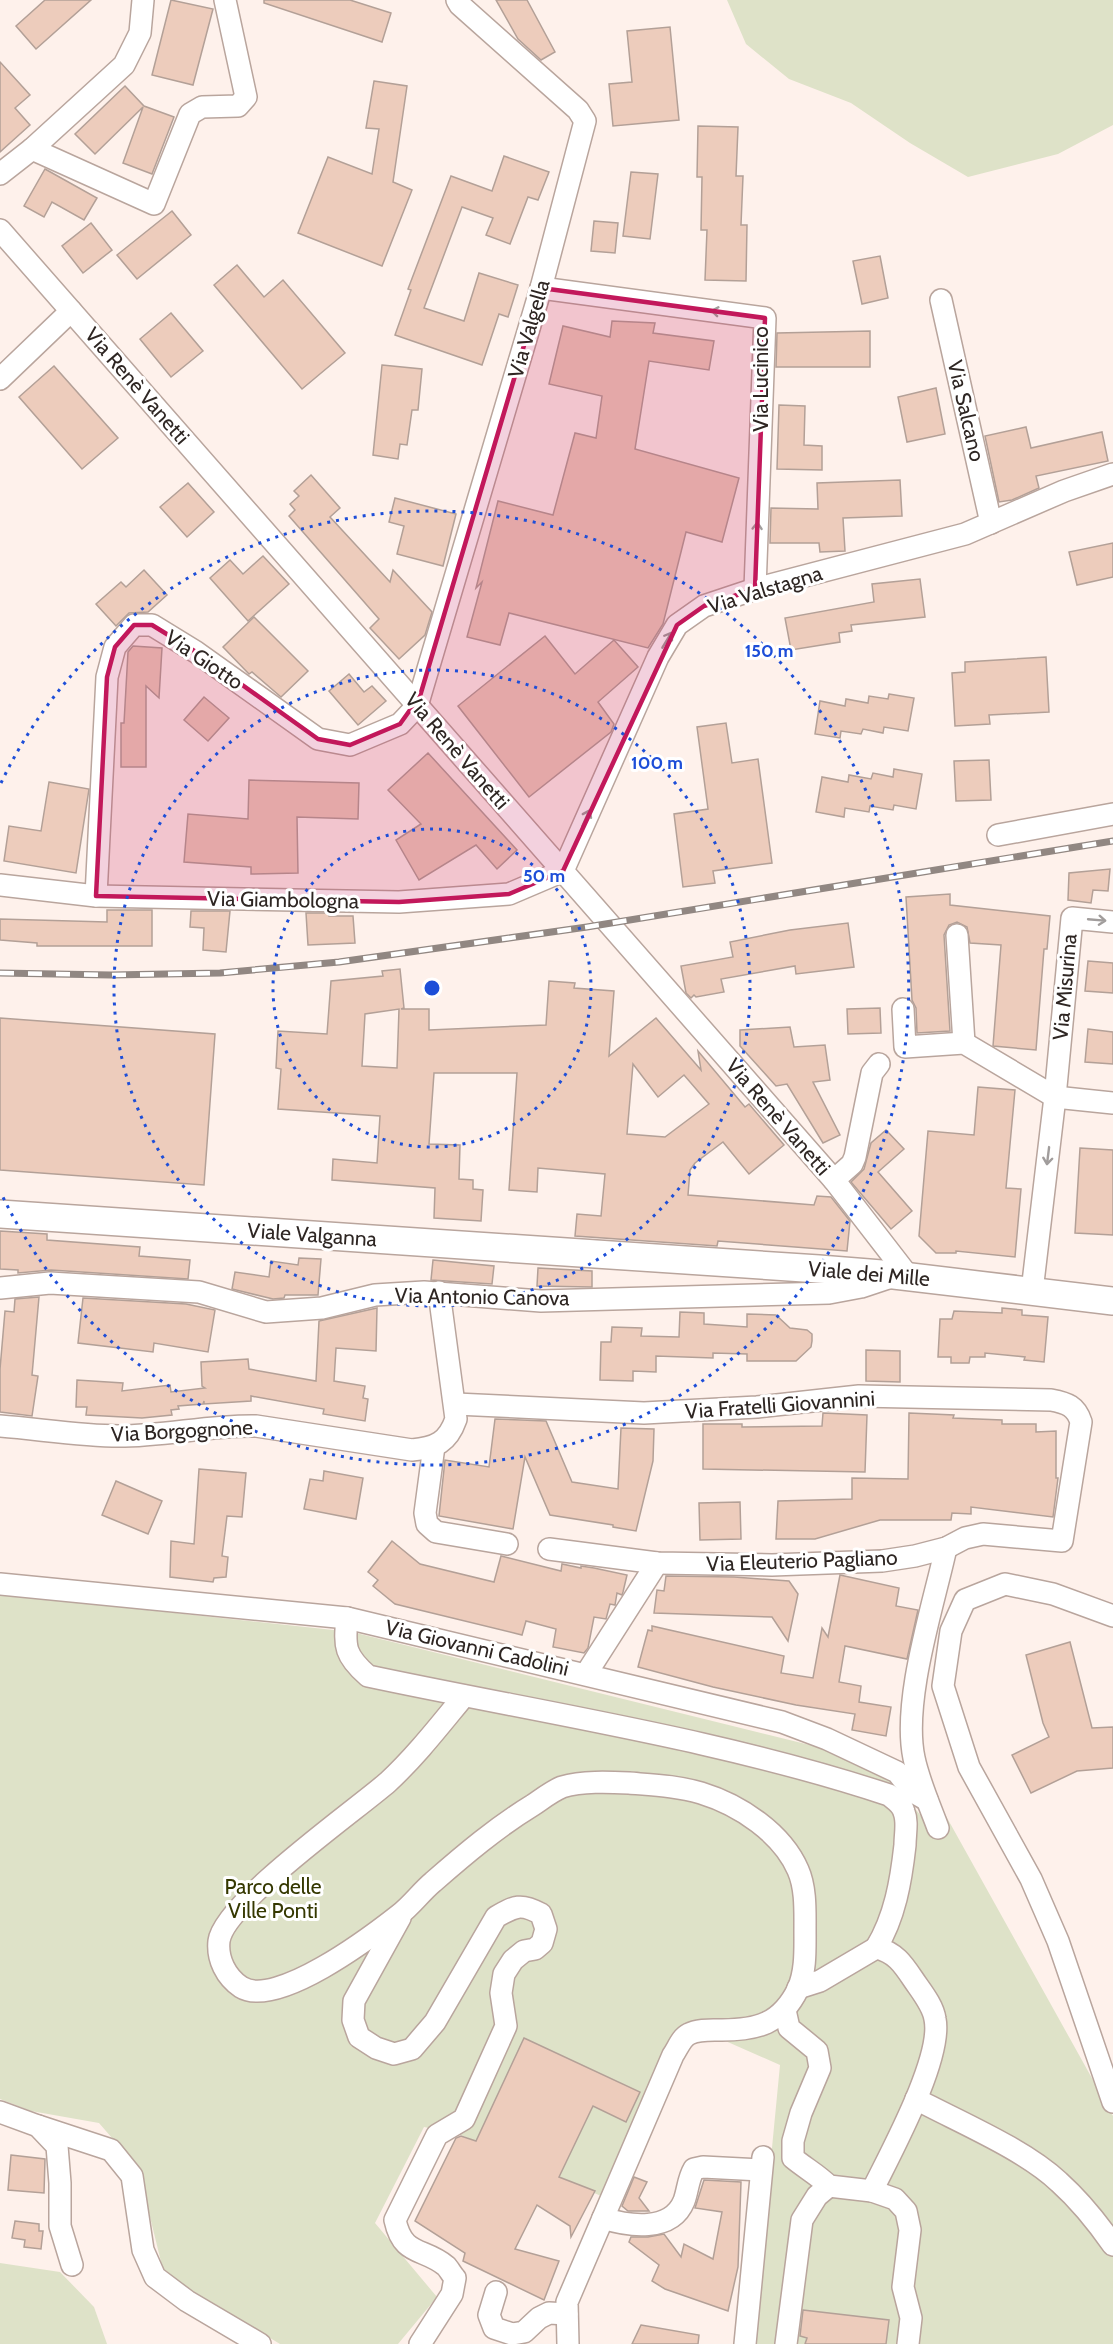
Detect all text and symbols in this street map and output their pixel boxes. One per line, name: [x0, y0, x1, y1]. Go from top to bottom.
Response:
street label: Via Valgella: [503, 277, 554, 381]
one-way arrow: [711, 306, 731, 317]
street label: Via Renè Vanetti: [80, 322, 195, 449]
street label: Via Lucinico: [748, 326, 773, 432]
street label: Via Salcano: [943, 358, 990, 464]
one-way arrow: [752, 521, 763, 541]
street label: Via Valstagna: [705, 560, 825, 619]
street label: Via Giotto: [161, 624, 248, 695]
one-way arrow: [662, 632, 674, 649]
text: 150 m: [745, 640, 793, 662]
street label: Via Renè Vanetti: [400, 687, 515, 814]
text: 100 m: [631, 752, 683, 774]
one-way arrow: [581, 809, 593, 827]
text: 50 m: [523, 865, 565, 887]
street label: Via Giambologna: [207, 886, 359, 913]
one-way arrow: [1086, 915, 1106, 926]
street label: Via Misurina: [1047, 933, 1082, 1041]
centre of rings: [422, 978, 442, 998]
street label: Via Renè Vanetti: [721, 1053, 836, 1180]
one-way arrow: [1042, 1145, 1053, 1165]
street label: Viale Valganna: [246, 1218, 378, 1251]
street label: Viale dei Mille: [807, 1256, 931, 1291]
street label: Via Antonio Canova: [394, 1282, 570, 1311]
street label: Via Fratelli Giovannini: [684, 1385, 876, 1424]
street label: Via Borgognone: [110, 1414, 254, 1447]
street label: Via Eleuterio Pagliano: [706, 1545, 898, 1576]
street label: Via Giovanni Cadolini: [383, 1614, 571, 1681]
park label: Parco delle Ville Ponti: [225, 1874, 322, 1923]

